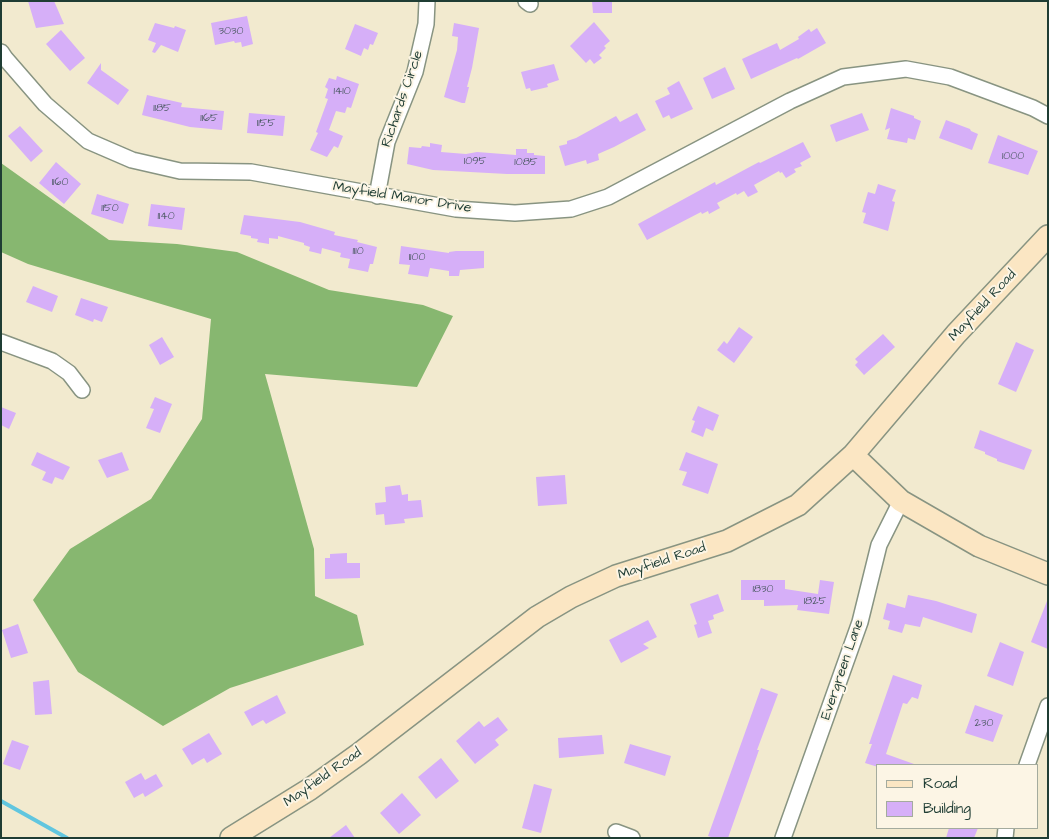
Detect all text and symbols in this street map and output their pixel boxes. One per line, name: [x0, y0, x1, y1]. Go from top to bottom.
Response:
house number: 3030: [218, 25, 244, 39]
street label: Richards Circle: [379, 49, 427, 149]
house number: 1410: [333, 85, 351, 99]
house number: 1185: [153, 102, 171, 116]
house number: 1165: [200, 112, 218, 126]
house number: 1155: [257, 117, 275, 131]
house number: 1000: [1002, 150, 1024, 164]
house number: 1095: [464, 155, 486, 169]
house number: 1085: [514, 156, 538, 170]
house number: 1160: [52, 176, 68, 190]
street label: Mayfield Manor Drive: [332, 179, 472, 217]
house number: 1150: [101, 202, 119, 216]
house number: 1140: [157, 210, 175, 224]
house number: 1110: [352, 245, 364, 259]
house number: 1100: [409, 251, 425, 265]
street label: Mayfield Road: [946, 267, 1020, 345]
street label: Mayfield Road: [616, 540, 708, 584]
house number: 1830: [752, 583, 774, 597]
house number: 1825: [804, 595, 826, 609]
street label: Evergreen Lane: [818, 618, 868, 722]
house number: 230: [975, 717, 993, 731]
street label: Mayfield Road: [281, 745, 365, 811]
legend: [876, 764, 1039, 829]
text: Road: [923, 773, 957, 794]
text: Building: [923, 798, 971, 819]

